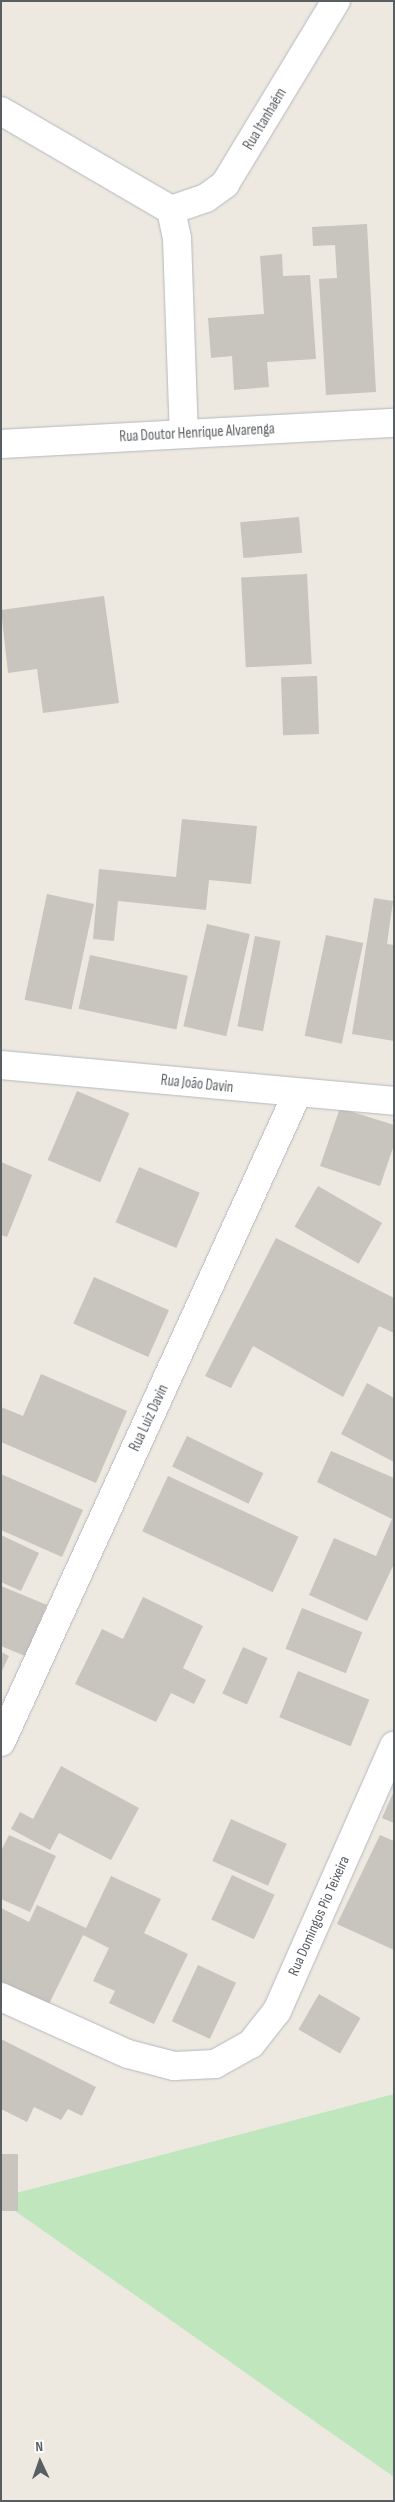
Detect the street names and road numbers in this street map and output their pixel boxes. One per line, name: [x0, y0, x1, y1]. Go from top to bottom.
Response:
street label: Rua Itanhaém: [240, 85, 290, 153]
street label: Rua Doutor Henrique Alvarenga: [119, 420, 275, 446]
street label: Rua João Davin: [160, 1071, 234, 1097]
street label: Rua Luiz Davin: [126, 1382, 172, 1454]
street label: Rua Domingos Pio Teixeira: [284, 1853, 354, 1979]

